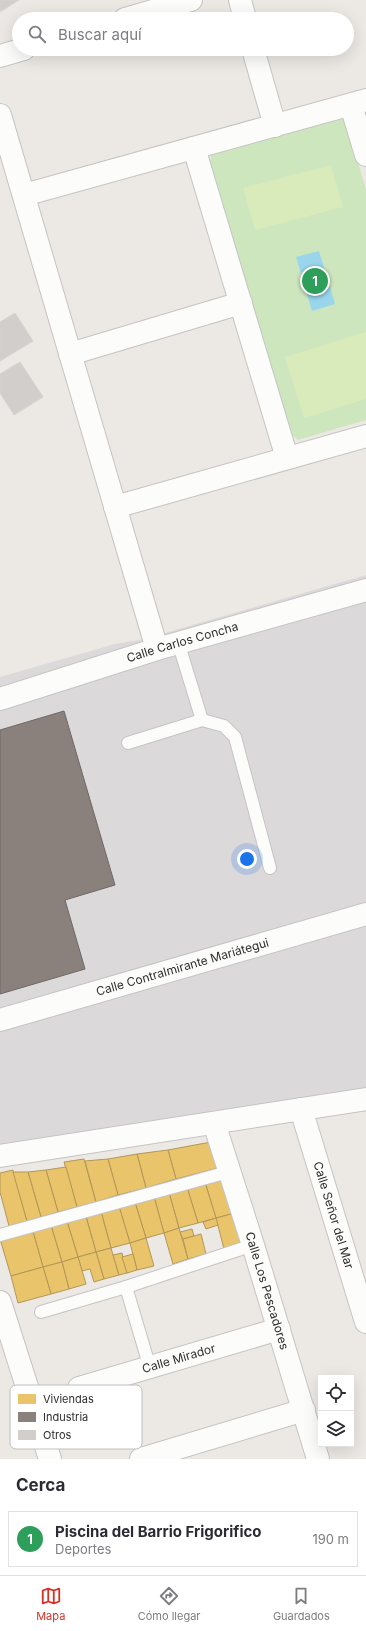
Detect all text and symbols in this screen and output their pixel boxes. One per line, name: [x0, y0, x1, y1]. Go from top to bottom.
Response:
search box: [12, 12, 354, 56]
icon: search: [26, 23, 48, 45]
text: Buscar aquí: [58, 25, 142, 44]
pin: 1: [302, 266, 328, 296]
street label: Calle Carlos Concha: [125, 618, 240, 665]
your location: [237, 849, 257, 869]
street label: Calle Contralmirante Mariátegui: [94, 935, 271, 999]
street label: Calle Señor del Mar: [310, 1160, 357, 1271]
street label: Calle Los Pescadores: [242, 1230, 292, 1351]
street label: Calle Mirador: [140, 1340, 218, 1376]
map controls: [318, 1375, 354, 1447]
button: locate: [318, 1375, 354, 1411]
legend: [10, 1385, 142, 1449]
text: Viviendas: [43, 1392, 94, 1406]
text: Industria: [43, 1410, 88, 1424]
button: layers: [318, 1411, 354, 1447]
text: Otros: [43, 1428, 72, 1442]
text: Cerca: [16, 1475, 65, 1495]
text: Piscina del Barrio Frigorifico: [55, 1522, 262, 1541]
text: 1: [27, 1531, 33, 1547]
text: 190 m: [312, 1531, 349, 1547]
text: Deportes: [55, 1541, 111, 1557]
tab: Mapa: [36, 1585, 65, 1623]
tab: Cómo llegar: [138, 1585, 200, 1623]
tab: Guardados: [273, 1585, 330, 1623]

